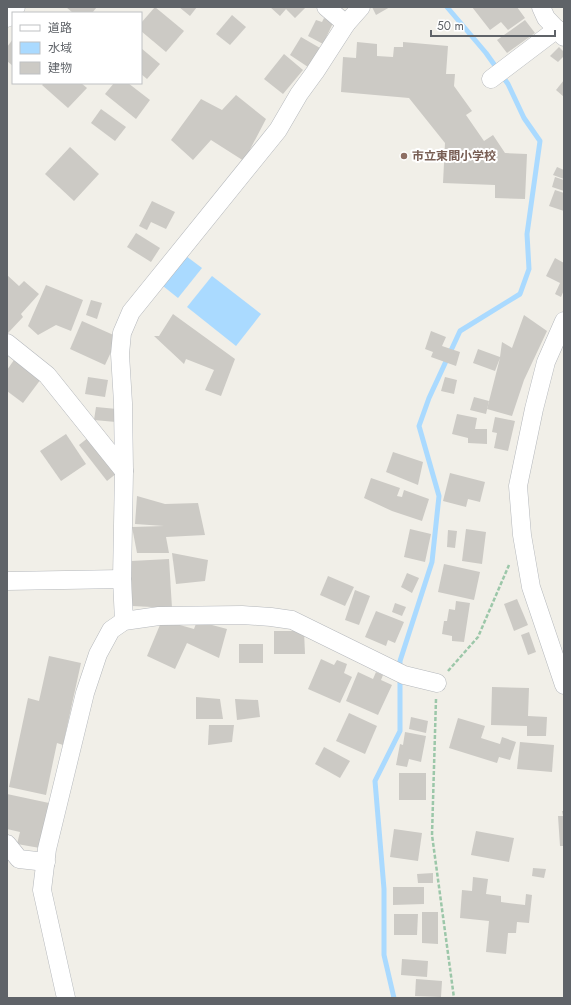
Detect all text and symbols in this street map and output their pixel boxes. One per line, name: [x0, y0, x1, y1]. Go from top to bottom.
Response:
legend: [12, 12, 142, 84]
scale bar: [431, 12, 555, 38]
text: 50 m: [437, 17, 464, 35]
text: 道路: [48, 19, 72, 37]
text: 水域: [48, 39, 72, 57]
text: 建物: [48, 59, 72, 77]
place label: 市立東間小学校: [412, 147, 496, 165]
marker: 市立東間小学校: [399, 151, 409, 161]

